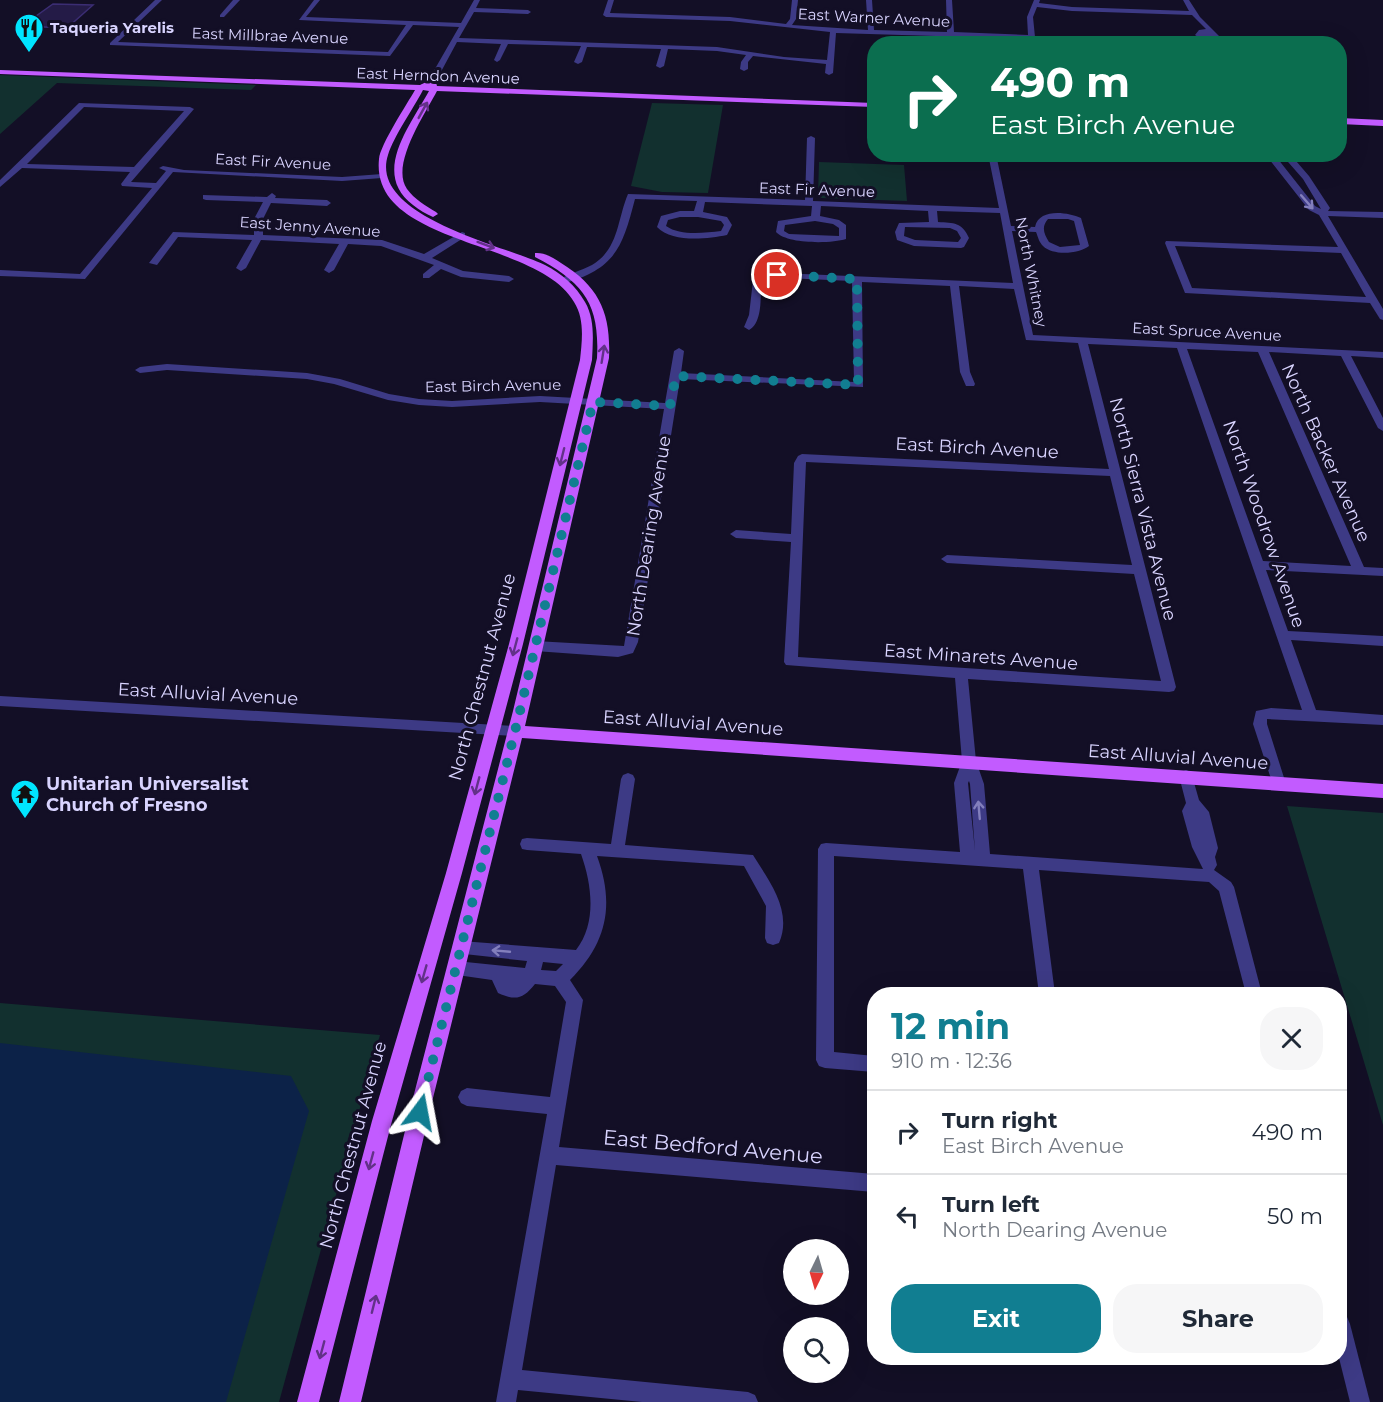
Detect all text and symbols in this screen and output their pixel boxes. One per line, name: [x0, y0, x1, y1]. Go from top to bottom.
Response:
street label: East Warner Avenue: [797, 4, 951, 31]
restaurant icon: Taqueria Yarelis: [13, 12, 45, 54]
place label: Taqueria Yarelis: [50, 18, 174, 37]
street label: East Millbrae Avenue: [191, 23, 349, 48]
text: 490 m: [990, 56, 1130, 108]
icon: right: [891, 60, 969, 138]
street label: East Herndon Avenue: [356, 63, 520, 88]
one-way arrow: [418, 101, 429, 119]
text: East Birch Avenue: [990, 108, 1235, 141]
street label: East Fir Avenue: [215, 149, 332, 174]
street label: East Fir Avenue: [759, 178, 875, 201]
one-way arrow: [1300, 193, 1314, 209]
street label: East Jenny Avenue: [239, 212, 381, 241]
street label: North Whitney: [1012, 215, 1052, 329]
one-way arrow: [476, 240, 495, 251]
pin: [751, 249, 802, 300]
icon: arrive: [760, 258, 793, 291]
street label: East Spruce Avenue: [1132, 318, 1282, 345]
one-way arrow: [598, 345, 609, 365]
street label: North Backer Avenue: [1277, 360, 1375, 546]
street label: East Birch Avenue: [425, 375, 561, 396]
street label: North Sierra Vista Avenue: [1105, 395, 1181, 623]
street label: North Woodrow Avenue: [1218, 417, 1310, 631]
street label: East Birch Avenue: [895, 433, 1059, 463]
street label: North Dearing Avenue: [622, 434, 676, 638]
one-way arrow: [555, 448, 567, 467]
street label: North Chestnut Avenue: [444, 571, 520, 783]
one-way arrow: [509, 637, 520, 656]
street label: East Minarets Avenue: [883, 639, 1079, 675]
street label: East Alluvial Avenue: [117, 678, 299, 710]
street label: East Alluvial Avenue: [602, 706, 784, 740]
street label: East Alluvial Avenue: [1087, 740, 1269, 774]
place label: Unitarian Universalist Church of Fresno: [46, 773, 249, 816]
one-way arrow: [471, 776, 482, 795]
temple icon: Unitarian Universalist Church of Fresno: [9, 778, 41, 820]
one-way arrow: [973, 800, 984, 820]
one-way arrow: [492, 945, 512, 956]
one-way arrow: [418, 964, 429, 983]
text: 12 min: [891, 1004, 1010, 1048]
button: close: [1260, 1007, 1323, 1070]
street label: North Chestnut Avenue: [315, 1039, 391, 1251]
text: 910 m · 12:36: [891, 1049, 1012, 1073]
position arrow: [388, 1080, 452, 1144]
text: Turn right: [942, 1107, 1057, 1134]
icon: right: [891, 1116, 924, 1149]
text: 490 m: [1252, 1119, 1323, 1146]
street label: East Bedford Avenue: [602, 1124, 824, 1169]
text: East Birch Avenue: [942, 1134, 1124, 1158]
one-way arrow: [365, 1151, 376, 1170]
text: Turn left: [942, 1191, 1040, 1218]
icon: left: [891, 1200, 924, 1233]
text: 50 m: [1267, 1203, 1323, 1230]
text: North Dearing Avenue: [942, 1218, 1167, 1242]
north arrow: [783, 1239, 849, 1305]
map controls: [783, 1239, 849, 1383]
button: Exit: [891, 1284, 1101, 1353]
button: Share: [1113, 1284, 1323, 1353]
one-way arrow: [368, 1295, 380, 1314]
button: search: [783, 1317, 849, 1383]
one-way arrow: [315, 1340, 327, 1359]

